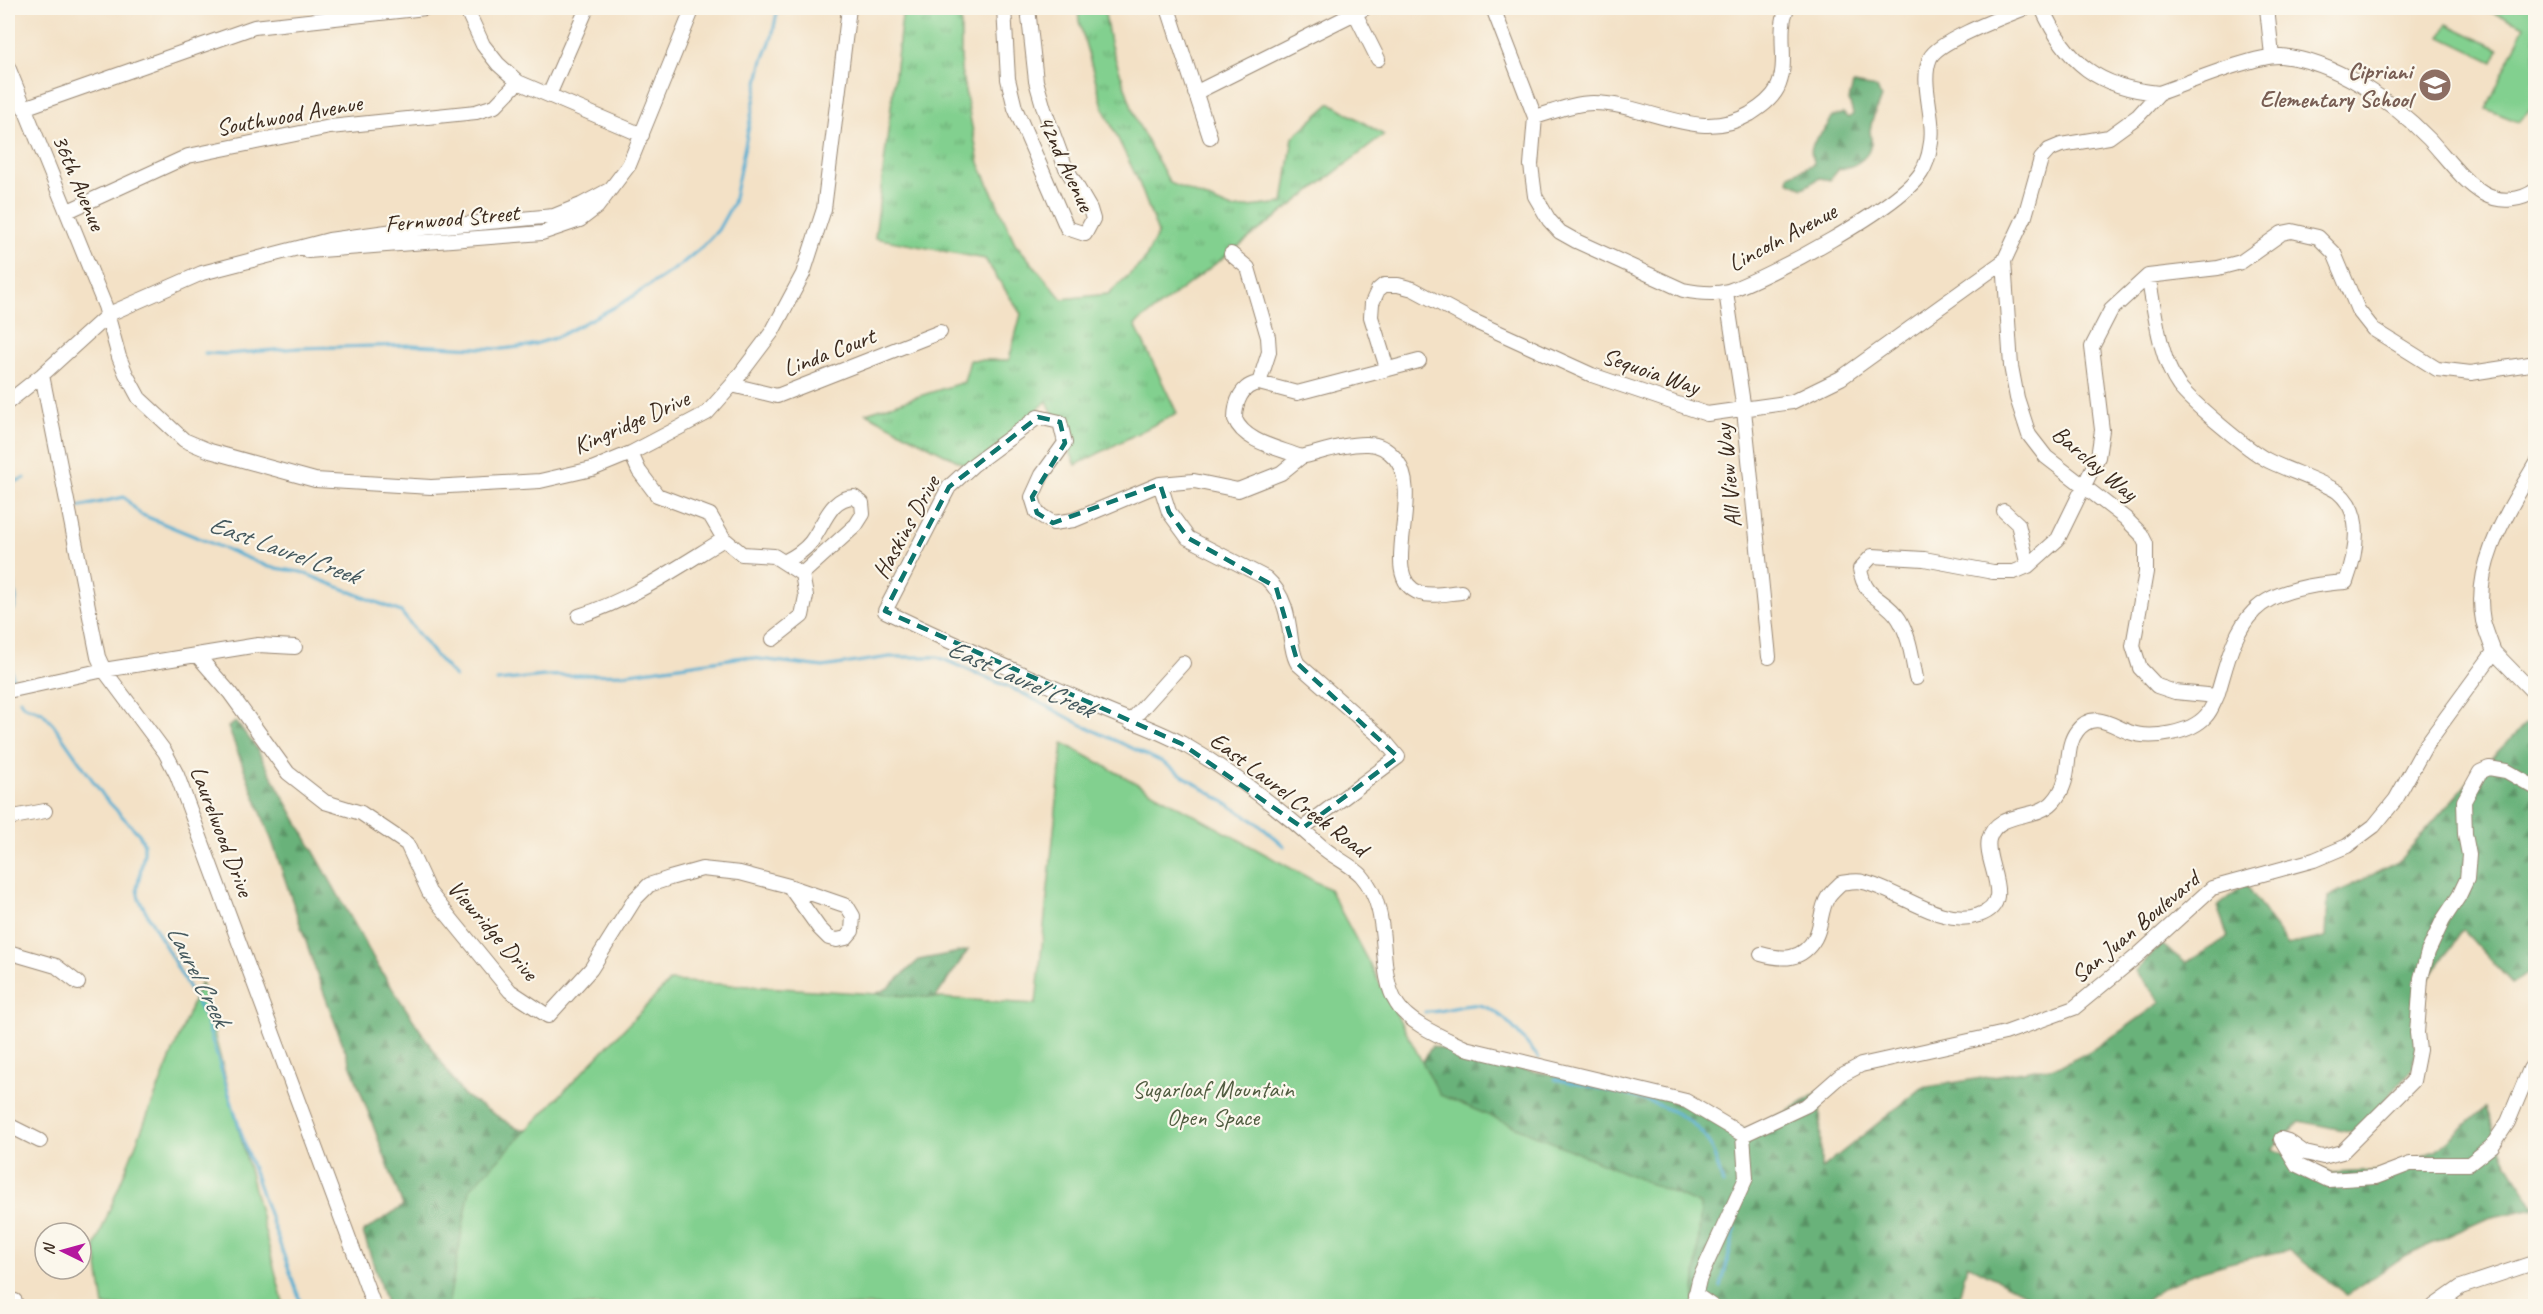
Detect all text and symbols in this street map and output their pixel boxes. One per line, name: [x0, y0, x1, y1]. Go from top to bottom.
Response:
place label: Cipriani Elementary School: [2260, 56, 2417, 114]
school or university icon: Cipriani Elementary School: [2417, 67, 2453, 103]
street label: Southwood Avenue: [214, 87, 366, 143]
street label: 42nd Avenue: [1031, 110, 1102, 218]
street label: 36th Avenue: [45, 129, 113, 237]
street label: Lincoln Avenue: [1723, 195, 1843, 278]
street label: Fernwood Street: [384, 197, 522, 239]
street label: Linda Court: [779, 320, 881, 383]
street label: Sequoia Way: [1599, 340, 1705, 402]
street label: Kingridge Drive: [568, 382, 696, 461]
street label: Barclay Way: [2046, 418, 2145, 509]
street label: All View Way: [1707, 421, 1748, 529]
street label: Haskins Drive: [865, 468, 948, 584]
water label: East Laurel Creek: [205, 507, 368, 594]
water label: East Laurel Creek: [942, 631, 1104, 728]
street label: East Laurel Creek Road: [1204, 725, 1377, 865]
street label: Laurelwood Drive: [183, 761, 261, 903]
street label: San Juan Boulevard: [2064, 862, 2208, 990]
street label: Viewridge Drive: [441, 873, 546, 988]
water label: Laurel Creek: [159, 919, 240, 1035]
park label: Sugarloaf Mountain Open Space: [1132, 1074, 1295, 1132]
north arrow: [33, 1221, 93, 1281]
text: N: [39, 1241, 60, 1256]

